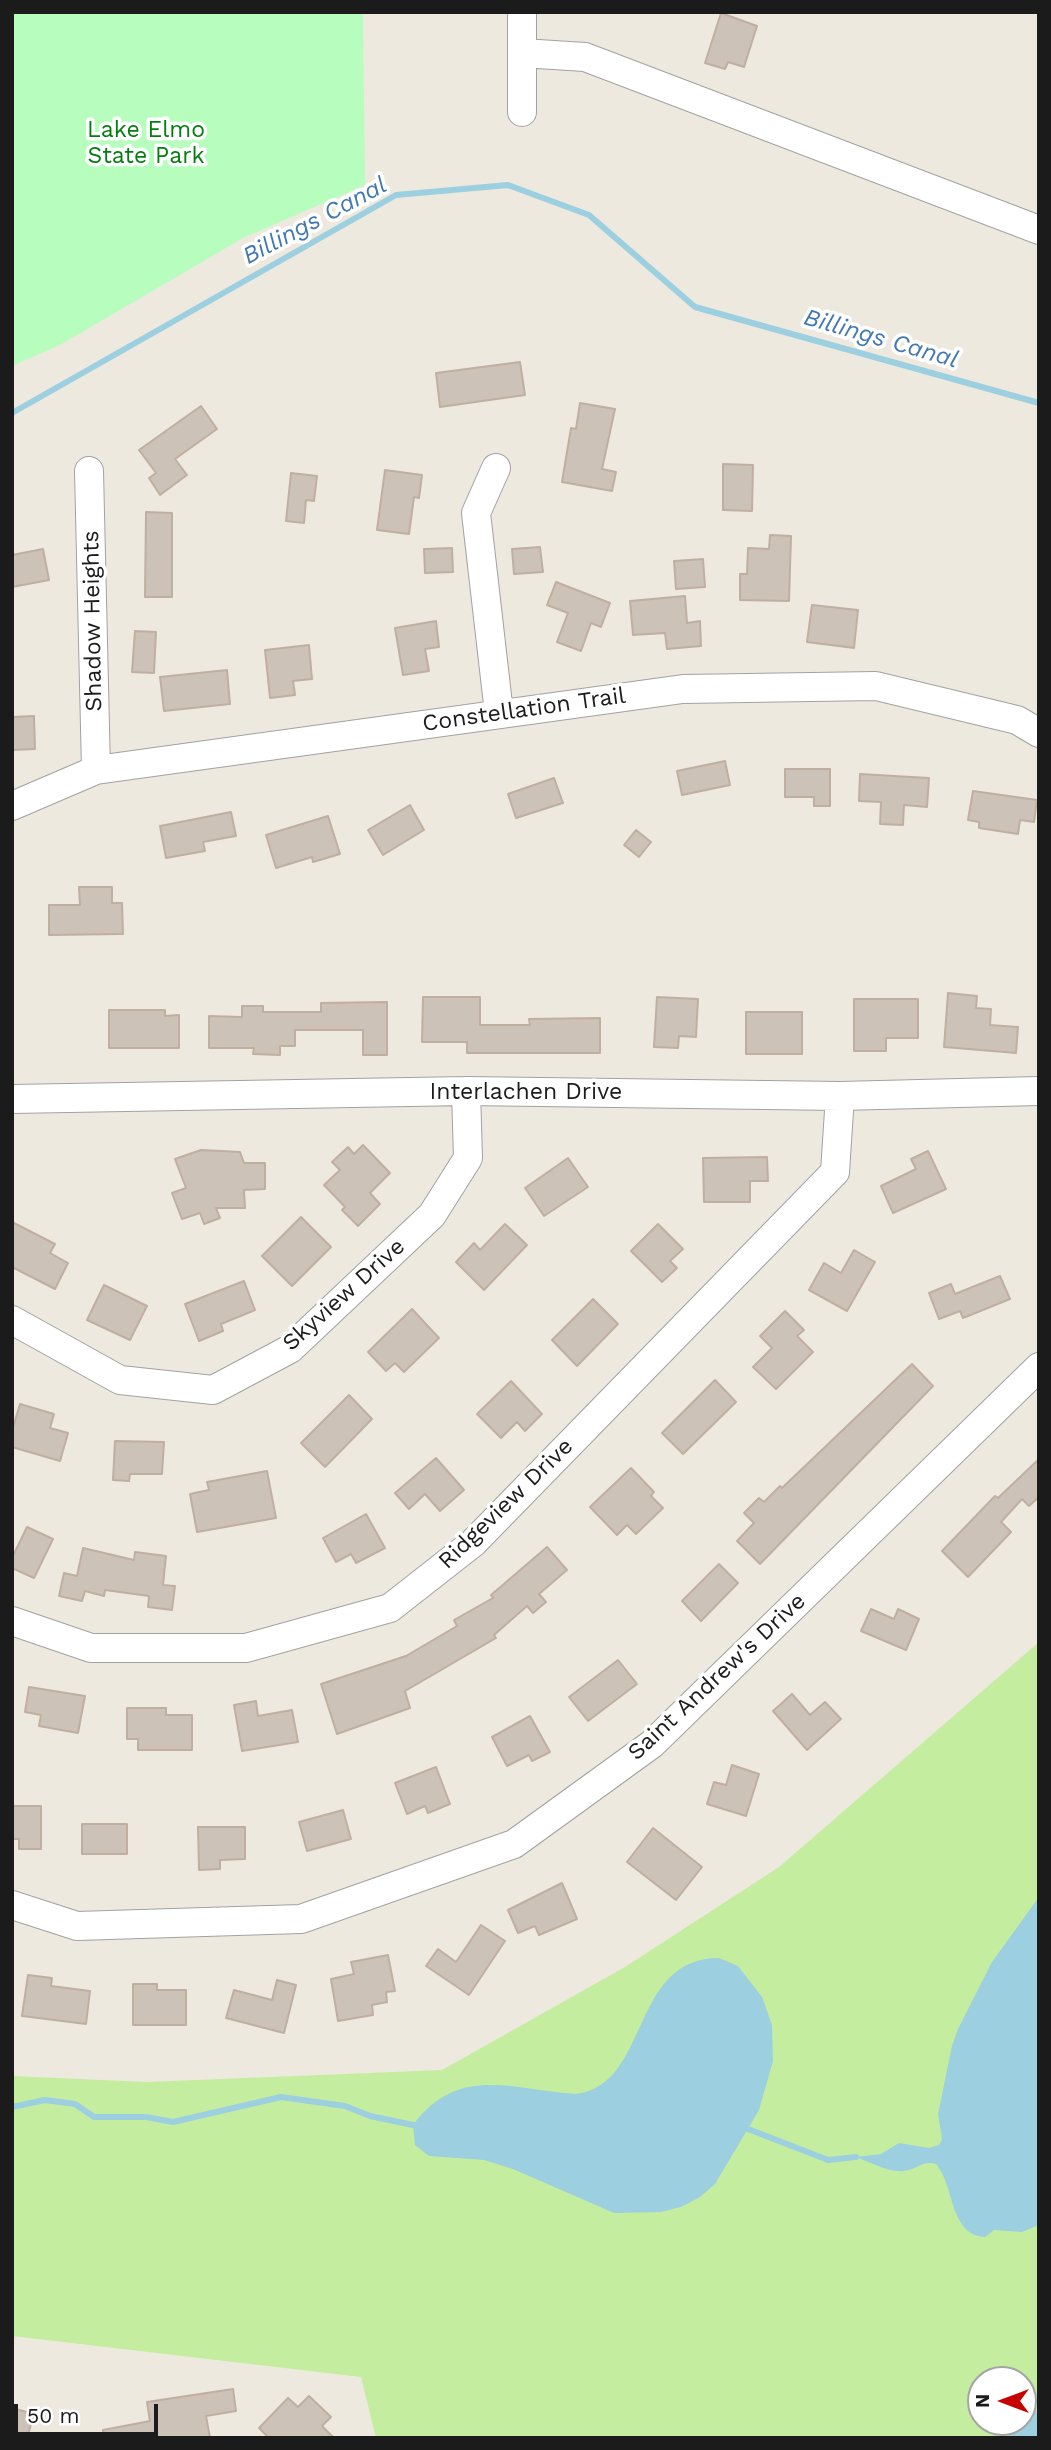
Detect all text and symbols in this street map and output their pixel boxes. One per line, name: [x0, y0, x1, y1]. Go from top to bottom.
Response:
park label: Lake Elmo State Park: [87, 116, 205, 170]
water label: Billings Canal: [238, 171, 392, 271]
water label: Billings Canal: [801, 303, 961, 375]
street label: Shadow Heights: [78, 530, 108, 712]
street label: Constellation Trail: [421, 682, 627, 738]
street label: Interlachen Drive: [430, 1078, 622, 1106]
street label: Skyview Drive: [277, 1233, 411, 1357]
street label: Ridgeview Drive: [433, 1433, 579, 1575]
street label: Saint Andrew's Drive: [623, 1588, 811, 1766]
north arrow: [967, 2366, 1037, 2436]
scale bar: [18, 2390, 161, 2434]
text: N: [971, 2394, 994, 2408]
text: 50 m: [27, 2403, 79, 2428]

